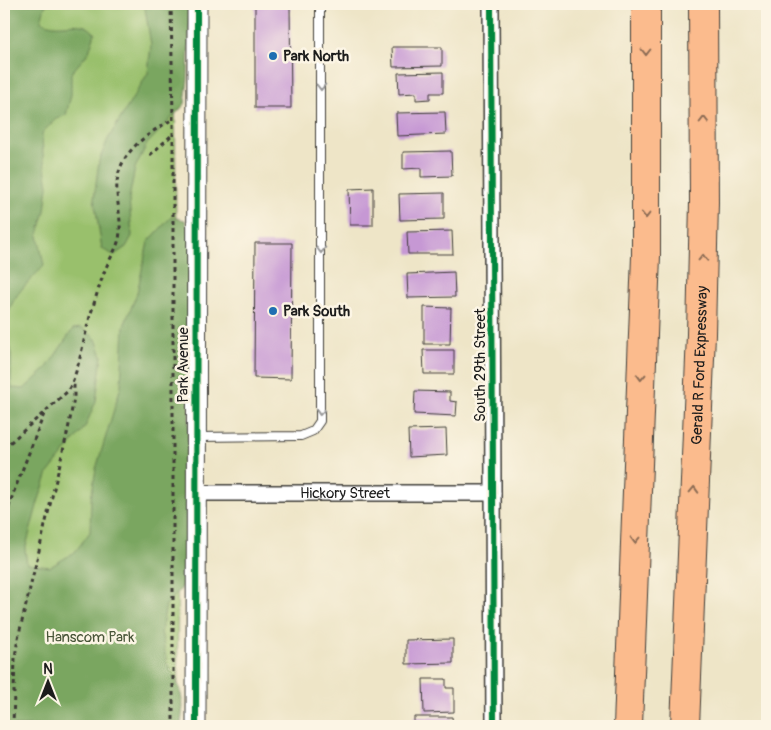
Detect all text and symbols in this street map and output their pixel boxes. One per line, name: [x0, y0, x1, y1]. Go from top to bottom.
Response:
place label: Park North: [283, 47, 349, 66]
one-way arrow: [641, 49, 651, 57]
marker: Park North: [267, 50, 279, 62]
one-way arrow: [316, 84, 326, 92]
one-way arrow: [699, 115, 709, 123]
one-way arrow: [641, 212, 651, 219]
one-way arrow: [316, 246, 326, 254]
one-way arrow: [698, 253, 708, 261]
street label: Gerald R Ford Expressway: [687, 285, 712, 445]
place label: Park South: [283, 302, 350, 321]
marker: Park South: [267, 305, 279, 317]
street label: South 29th Street: [471, 307, 490, 422]
street label: Park Avenue: [174, 327, 193, 403]
one-way arrow: [636, 374, 647, 382]
one-way arrow: [315, 409, 326, 417]
street label: Hickory Street: [300, 484, 391, 503]
one-way arrow: [689, 486, 700, 494]
one-way arrow: [630, 536, 640, 544]
park label: Hanscom Park: [46, 628, 135, 647]
north arrow: [22, 658, 72, 708]
text: N: [43, 661, 53, 678]

